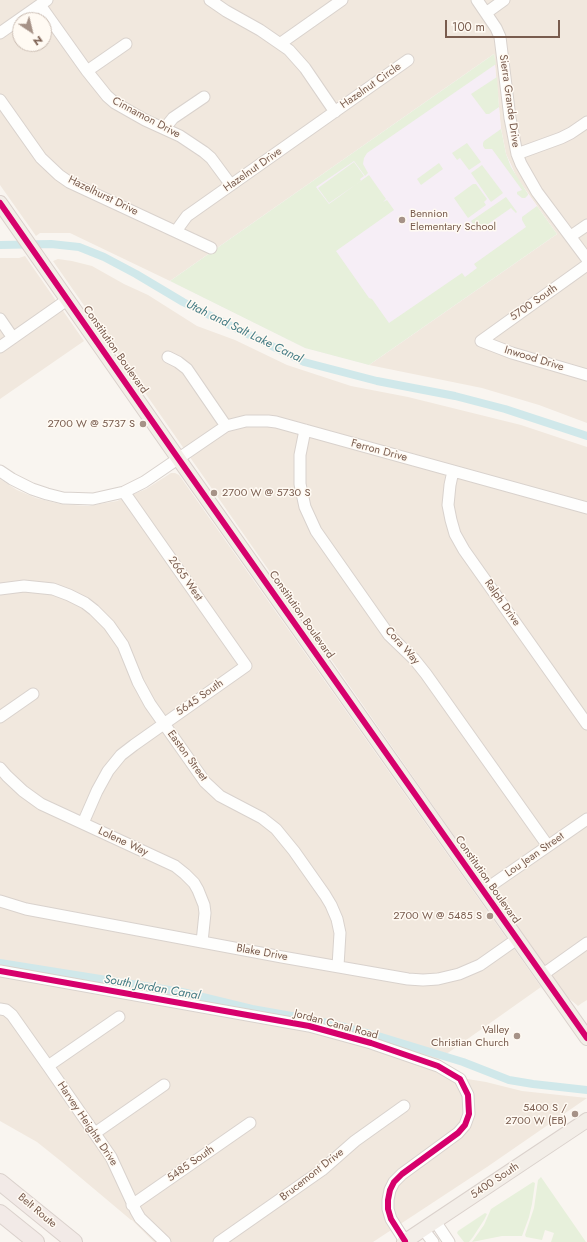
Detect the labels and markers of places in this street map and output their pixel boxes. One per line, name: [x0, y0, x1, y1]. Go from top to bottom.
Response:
place label: Bennion Elementary School: [410, 207, 496, 233]
marker: Bennion Elementary School: [397, 215, 407, 225]
place label: 2700 W @ 5737 S: [48, 417, 135, 431]
marker: 2700 W @ 5737 S: [138, 419, 148, 429]
place label: 2700 W @ 5730 S: [222, 486, 310, 500]
marker: 2700 W @ 5730 S: [209, 488, 219, 498]
place label: 2700 W @ 5485 S: [393, 909, 482, 923]
marker: 2700 W @ 5485 S: [485, 911, 495, 921]
place label: Valley Christian Church: [431, 1023, 509, 1049]
marker: Valley Christian Church: [512, 1031, 522, 1041]
place label: 5400 S / 2700 W (EB): [505, 1101, 567, 1127]
marker: 5400 S / 2700 W (EB): [570, 1109, 580, 1119]

